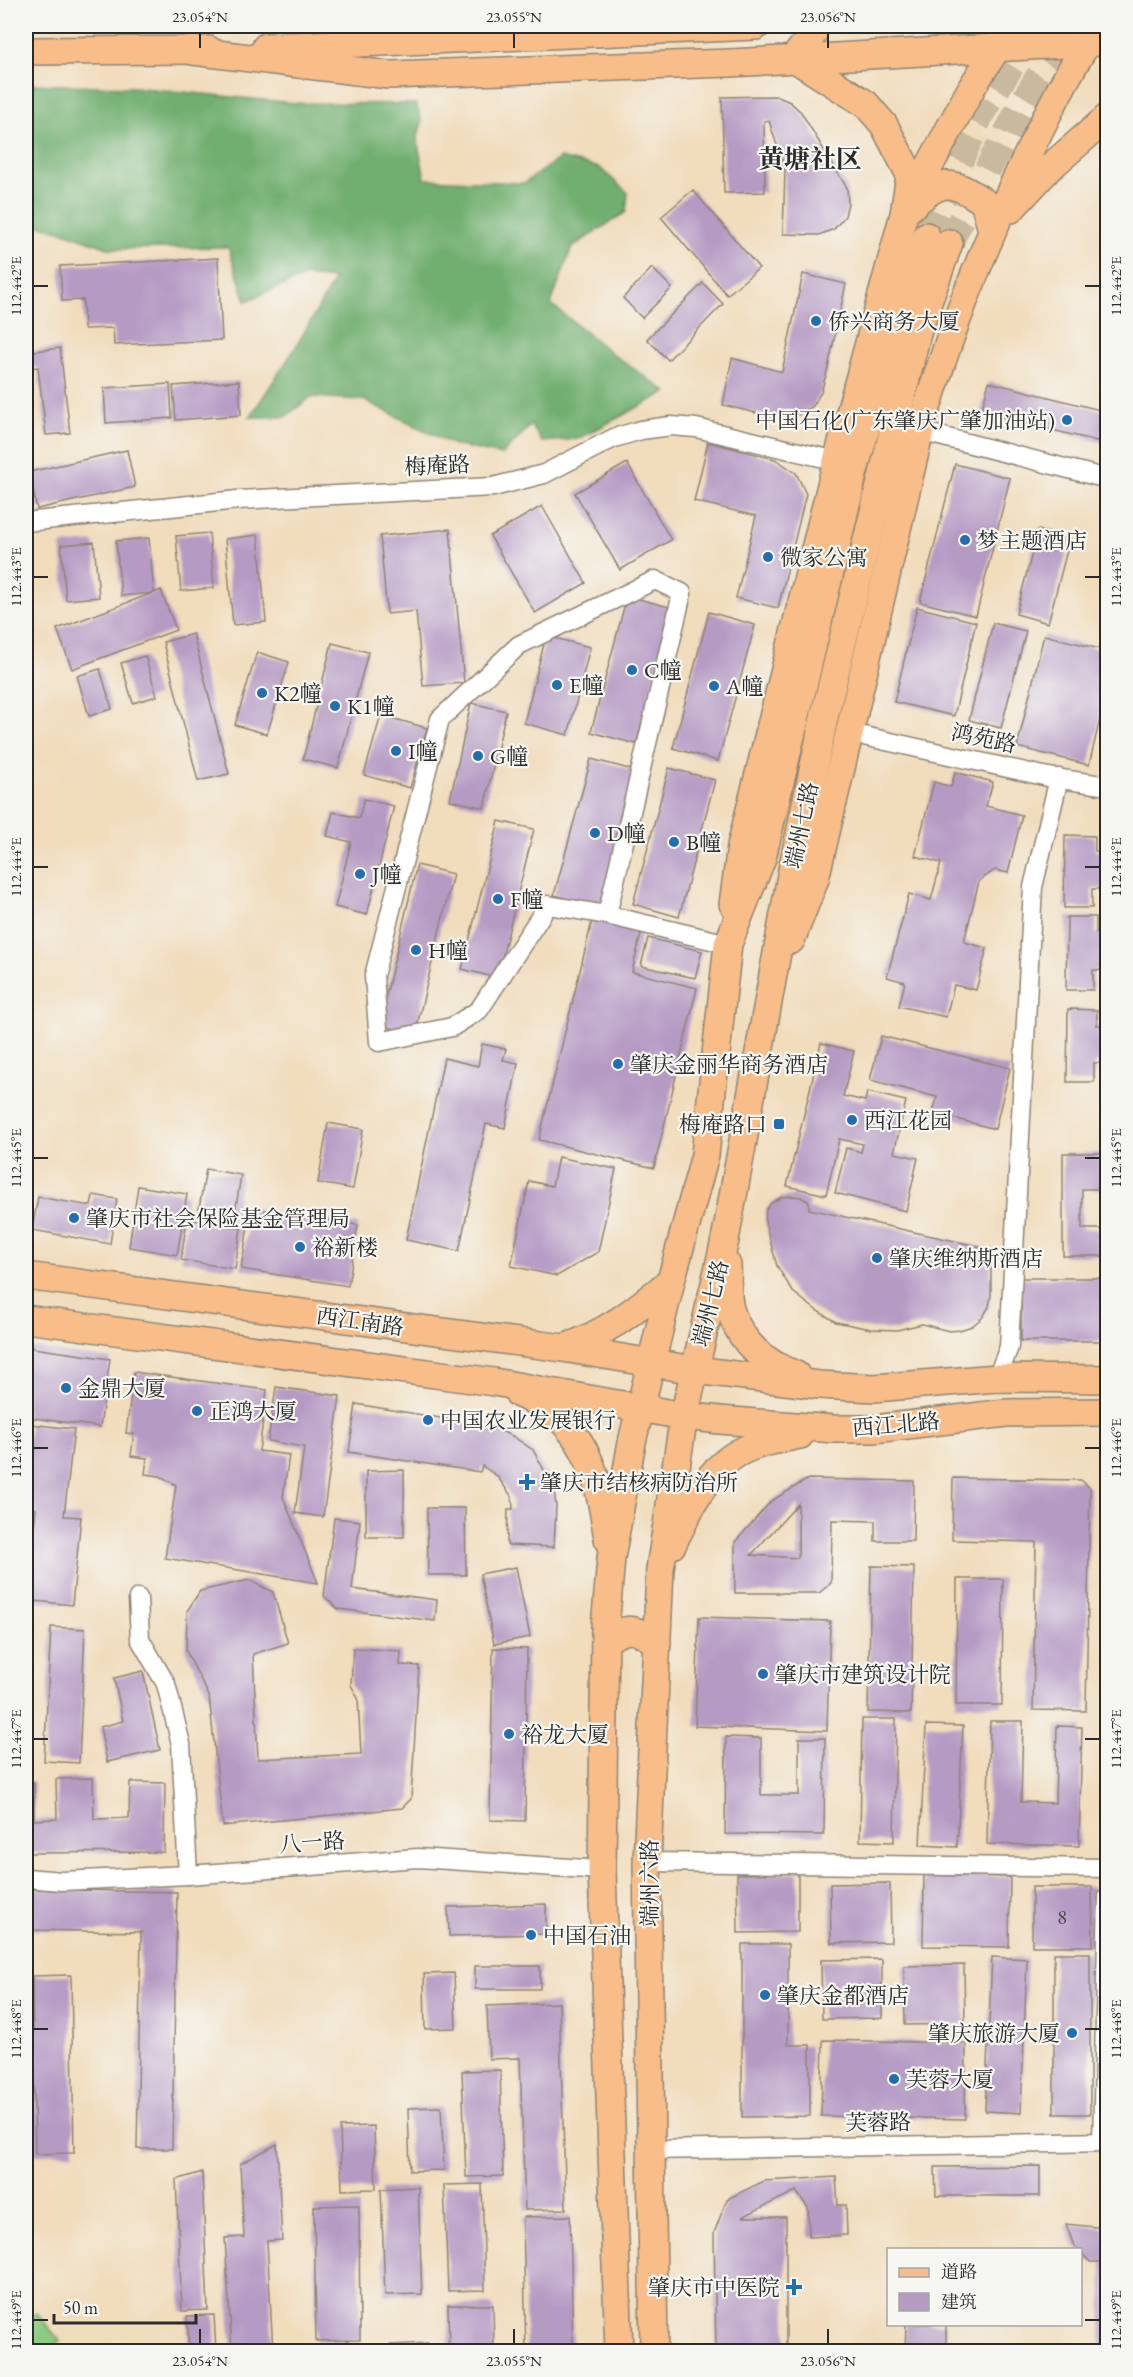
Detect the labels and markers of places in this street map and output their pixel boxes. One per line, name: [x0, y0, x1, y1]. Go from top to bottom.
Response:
place label: 侨兴商务大厦: [828, 307, 960, 336]
marker: 侨兴商务大厦: [809, 314, 823, 328]
place label: 中国石化(广东肇庆广肇加油站): [755, 406, 1055, 435]
marker: 中国石化(广东肇庆广肇加油站): [1060, 413, 1074, 427]
place label: 梦主题酒店: [977, 526, 1087, 555]
marker: 梦主题酒店: [958, 533, 972, 547]
place label: 微家公寓: [780, 543, 868, 572]
marker: 微家公寓: [761, 550, 775, 564]
place label: C幢: [644, 656, 682, 685]
marker: C幢: [625, 663, 639, 677]
place label: E幢: [569, 671, 603, 700]
place label: A幢: [725, 672, 763, 701]
marker: E幢: [550, 678, 564, 692]
place label: K2幢: [274, 679, 322, 708]
marker: A幢: [707, 679, 721, 693]
marker: K2幢: [255, 686, 269, 700]
place label: K1幢: [347, 692, 395, 721]
marker: K1幢: [328, 699, 342, 713]
place label: I幢: [408, 737, 437, 766]
place label: G幢: [490, 742, 528, 771]
marker: I幢: [389, 744, 403, 758]
marker: G幢: [471, 749, 485, 763]
place label: D幢: [607, 819, 646, 848]
marker: D幢: [588, 826, 602, 840]
place label: B幢: [686, 828, 721, 857]
marker: B幢: [667, 835, 681, 849]
place label: J幢: [370, 860, 401, 889]
marker: J幢: [353, 867, 367, 881]
place label: F幢: [510, 885, 543, 914]
marker: F幢: [491, 892, 505, 906]
place label: H幢: [428, 936, 468, 965]
marker: H幢: [409, 943, 423, 957]
place label: 肇庆金丽华商务酒店: [630, 1050, 828, 1079]
marker: 肇庆金丽华商务酒店: [611, 1057, 625, 1071]
place label: 西江花园: [864, 1106, 952, 1135]
place label: 梅庵路口: [679, 1110, 767, 1139]
marker: 西江花园: [845, 1113, 859, 1127]
marker: 梅庵路口: [772, 1117, 786, 1131]
place label: 肇庆市社会保险基金管理局: [86, 1204, 350, 1233]
marker: 肇庆市社会保险基金管理局: [67, 1211, 81, 1225]
place label: 裕新楼: [312, 1233, 378, 1262]
marker: 裕新楼: [293, 1240, 307, 1254]
place label: 肇庆维纳斯酒店: [889, 1244, 1043, 1273]
marker: 肇庆维纳斯酒店: [870, 1251, 884, 1265]
place label: 金鼎大厦: [78, 1374, 166, 1403]
marker: 金鼎大厦: [59, 1381, 73, 1395]
place label: 正鸿大厦: [209, 1397, 297, 1426]
marker: 正鸿大厦: [190, 1404, 204, 1418]
place label: 中国农业发展银行: [440, 1406, 616, 1435]
marker: 中国农业发展银行: [421, 1413, 435, 1427]
place label: 肇庆市结核病防治所: [540, 1468, 738, 1497]
marker: 肇庆市结核病防治所: [518, 1473, 536, 1491]
place label: 肇庆市建筑设计院: [775, 1660, 951, 1689]
marker: 肇庆市建筑设计院: [756, 1667, 770, 1681]
place label: 裕龙大厦: [521, 1720, 609, 1749]
marker: 裕龙大厦: [502, 1727, 516, 1741]
place label: 中国石油: [543, 1921, 631, 1950]
marker: 中国石油: [524, 1928, 538, 1942]
place label: 肇庆金都酒店: [777, 1981, 909, 2010]
marker: 肇庆金都酒店: [758, 1988, 772, 2002]
place label: 肇庆旅游大厦: [928, 2019, 1060, 2048]
marker: 肇庆旅游大厦: [1065, 2026, 1079, 2040]
place label: 芙蓉大厦: [906, 2065, 994, 2094]
marker: 芙蓉大厦: [887, 2072, 901, 2086]
place label: 肇庆市中医院: [648, 2273, 780, 2302]
marker: 肇庆市中医院: [785, 2278, 803, 2296]

